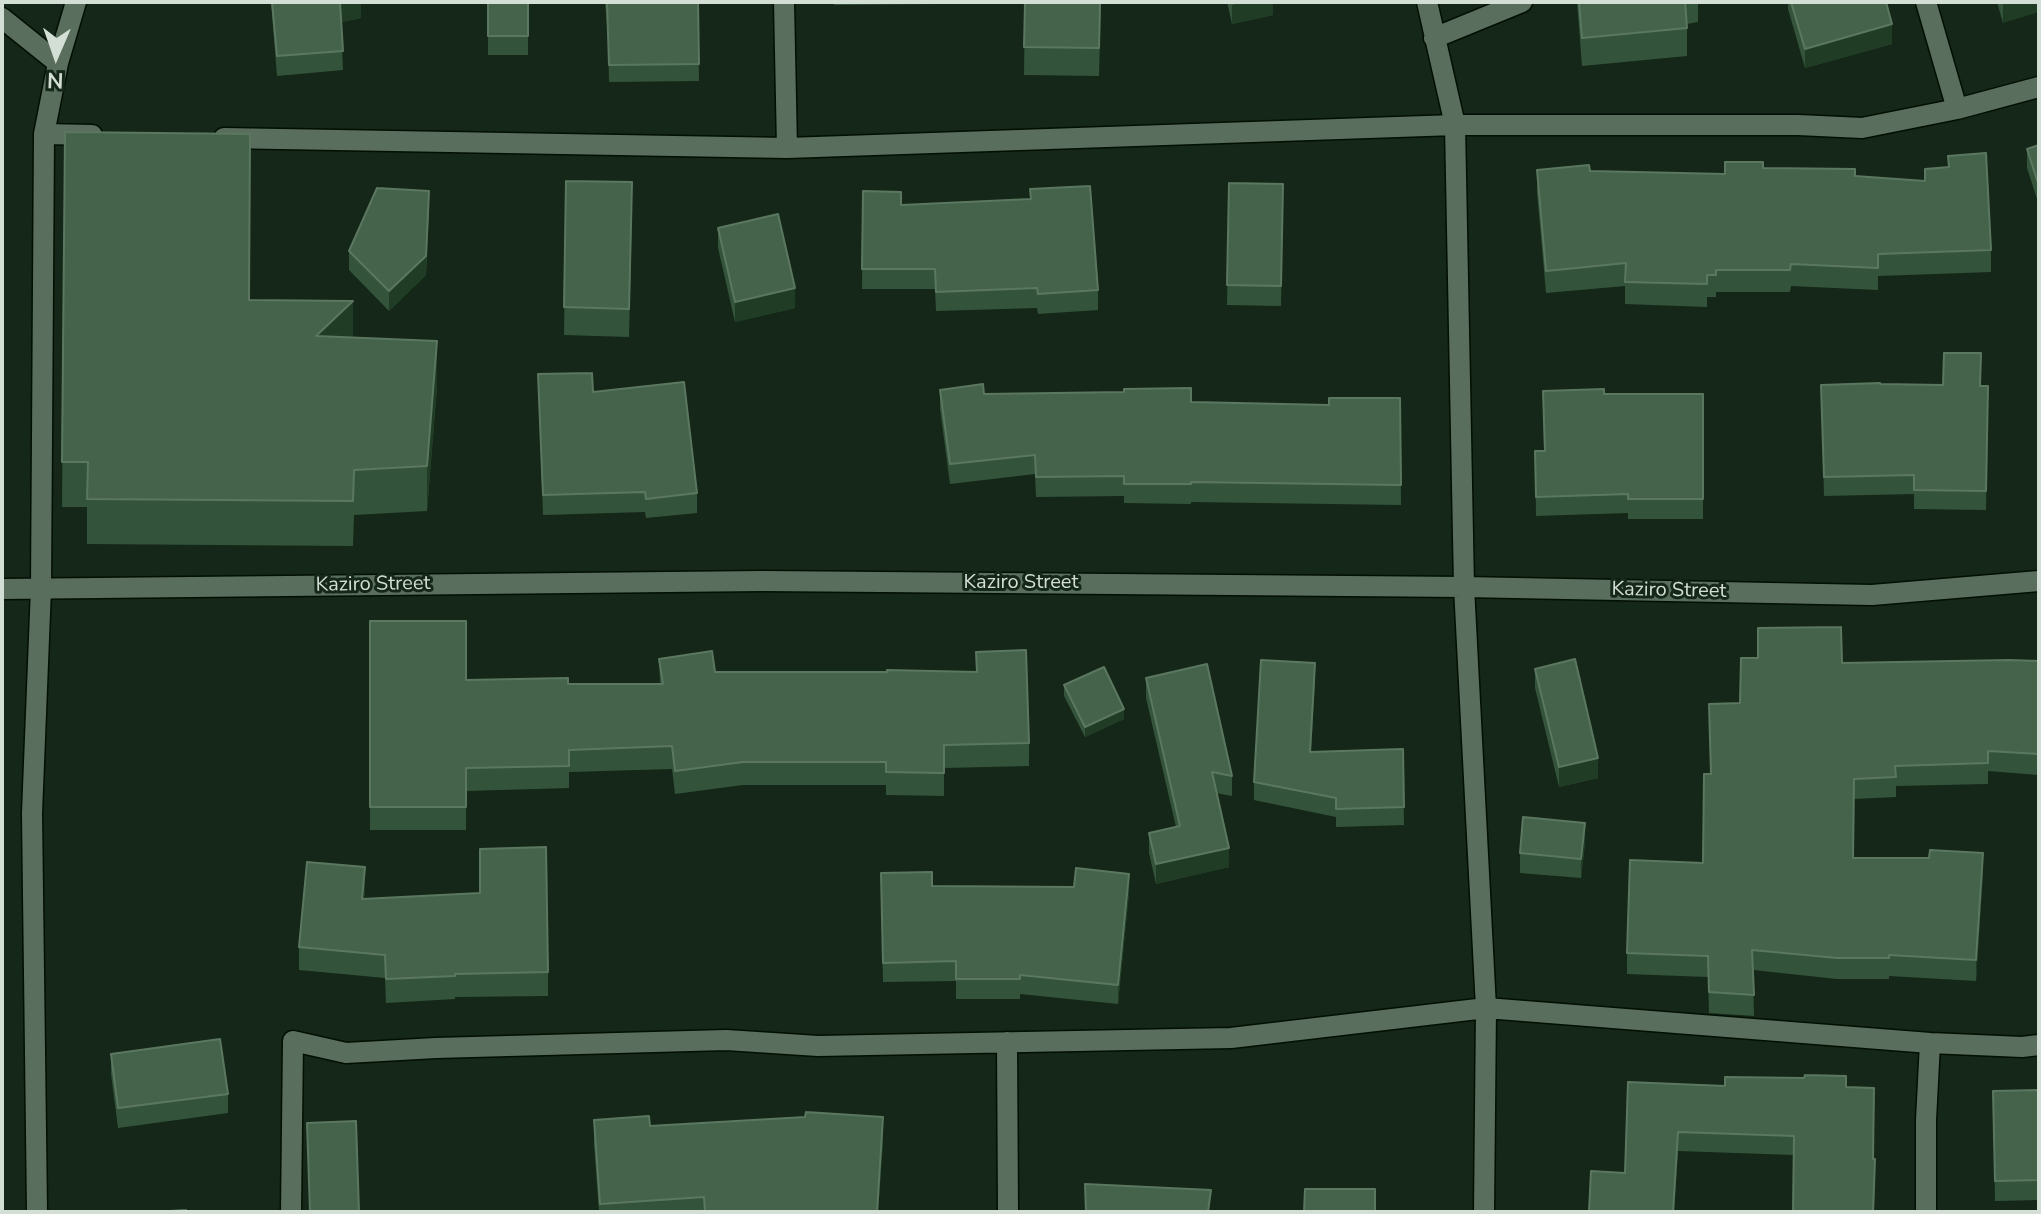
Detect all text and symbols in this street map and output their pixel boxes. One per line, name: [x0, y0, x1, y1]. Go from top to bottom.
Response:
north arrow: [16, 16, 96, 96]
text: N: [46, 65, 64, 95]
street label: Kaziro Street: [964, 571, 1078, 595]
street label: Kaziro Street: [315, 572, 431, 598]
street label: Kaziro Street: [1611, 578, 1727, 604]

